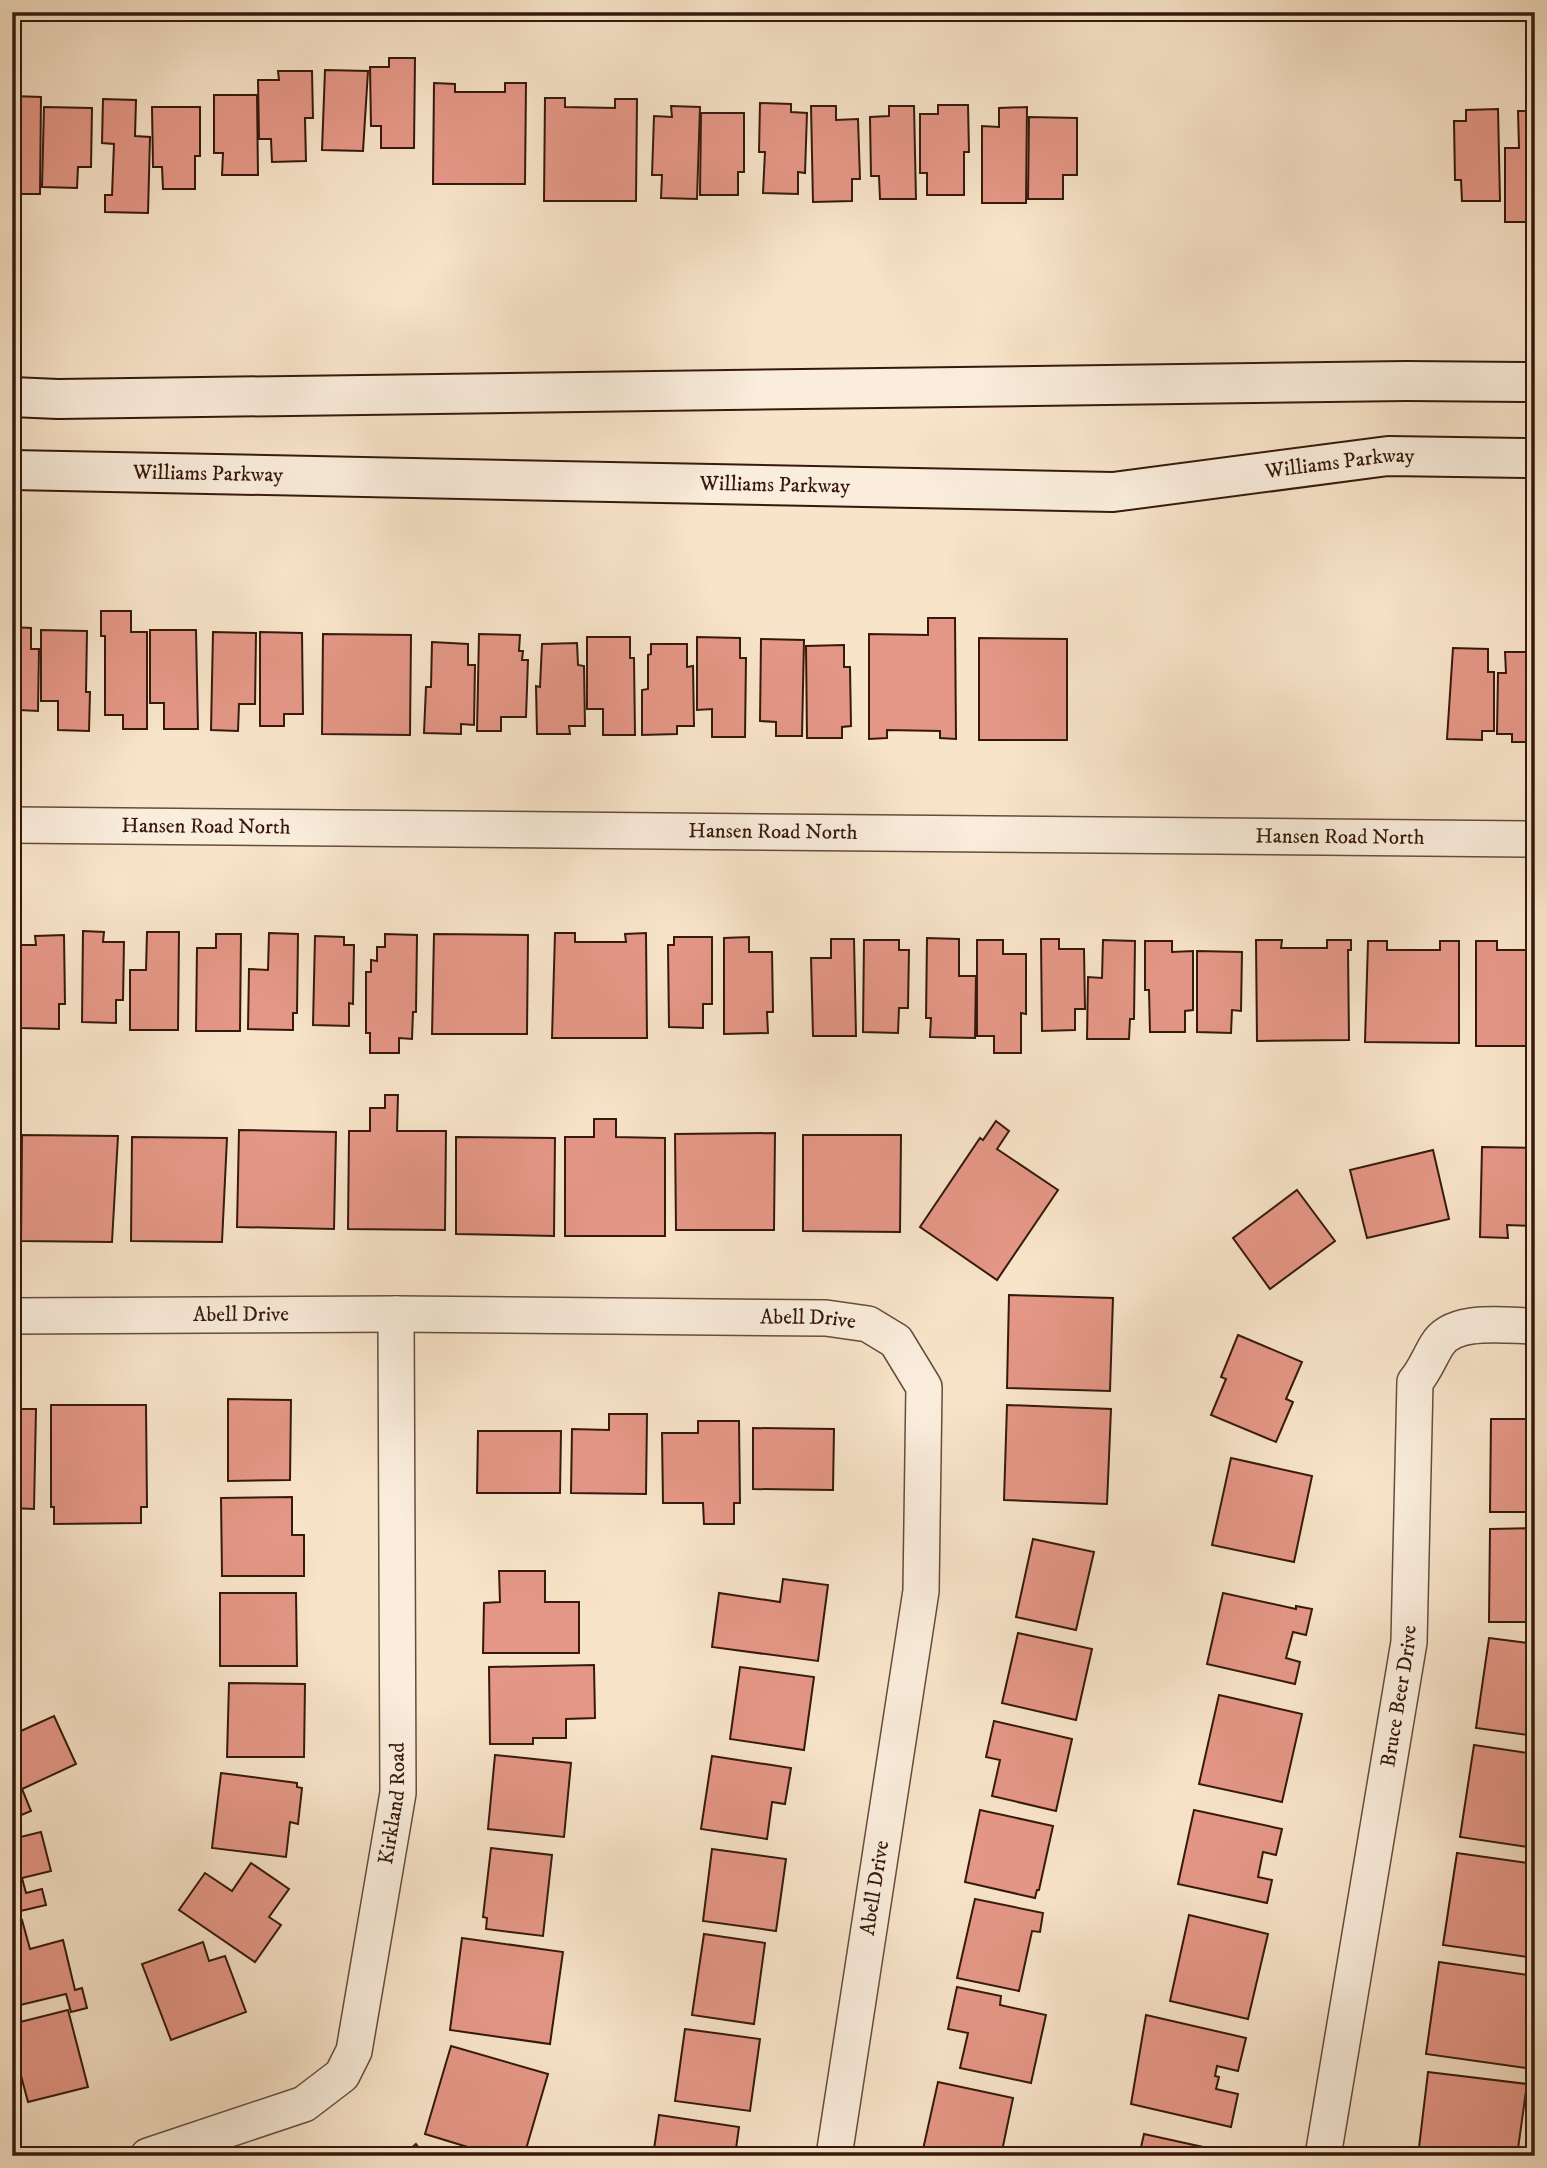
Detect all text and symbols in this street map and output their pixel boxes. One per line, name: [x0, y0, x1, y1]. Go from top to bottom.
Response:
street label: Williams Parkway: [1263, 443, 1416, 485]
street label: Williams Parkway: [132, 459, 284, 488]
street label: Williams Parkway: [698, 471, 851, 500]
street label: Hansen Road North: [121, 813, 291, 841]
street label: Hansen Road North: [688, 818, 858, 846]
street label: Hansen Road North: [1255, 823, 1425, 851]
street label: Abell Drive: [193, 1302, 289, 1328]
street label: Abell Drive: [760, 1304, 858, 1335]
street label: Bruce Beer Drive: [1375, 1625, 1422, 1769]
street label: Kirkland Road: [373, 1742, 411, 1866]
street label: Abell Drive: [855, 1838, 895, 1937]

